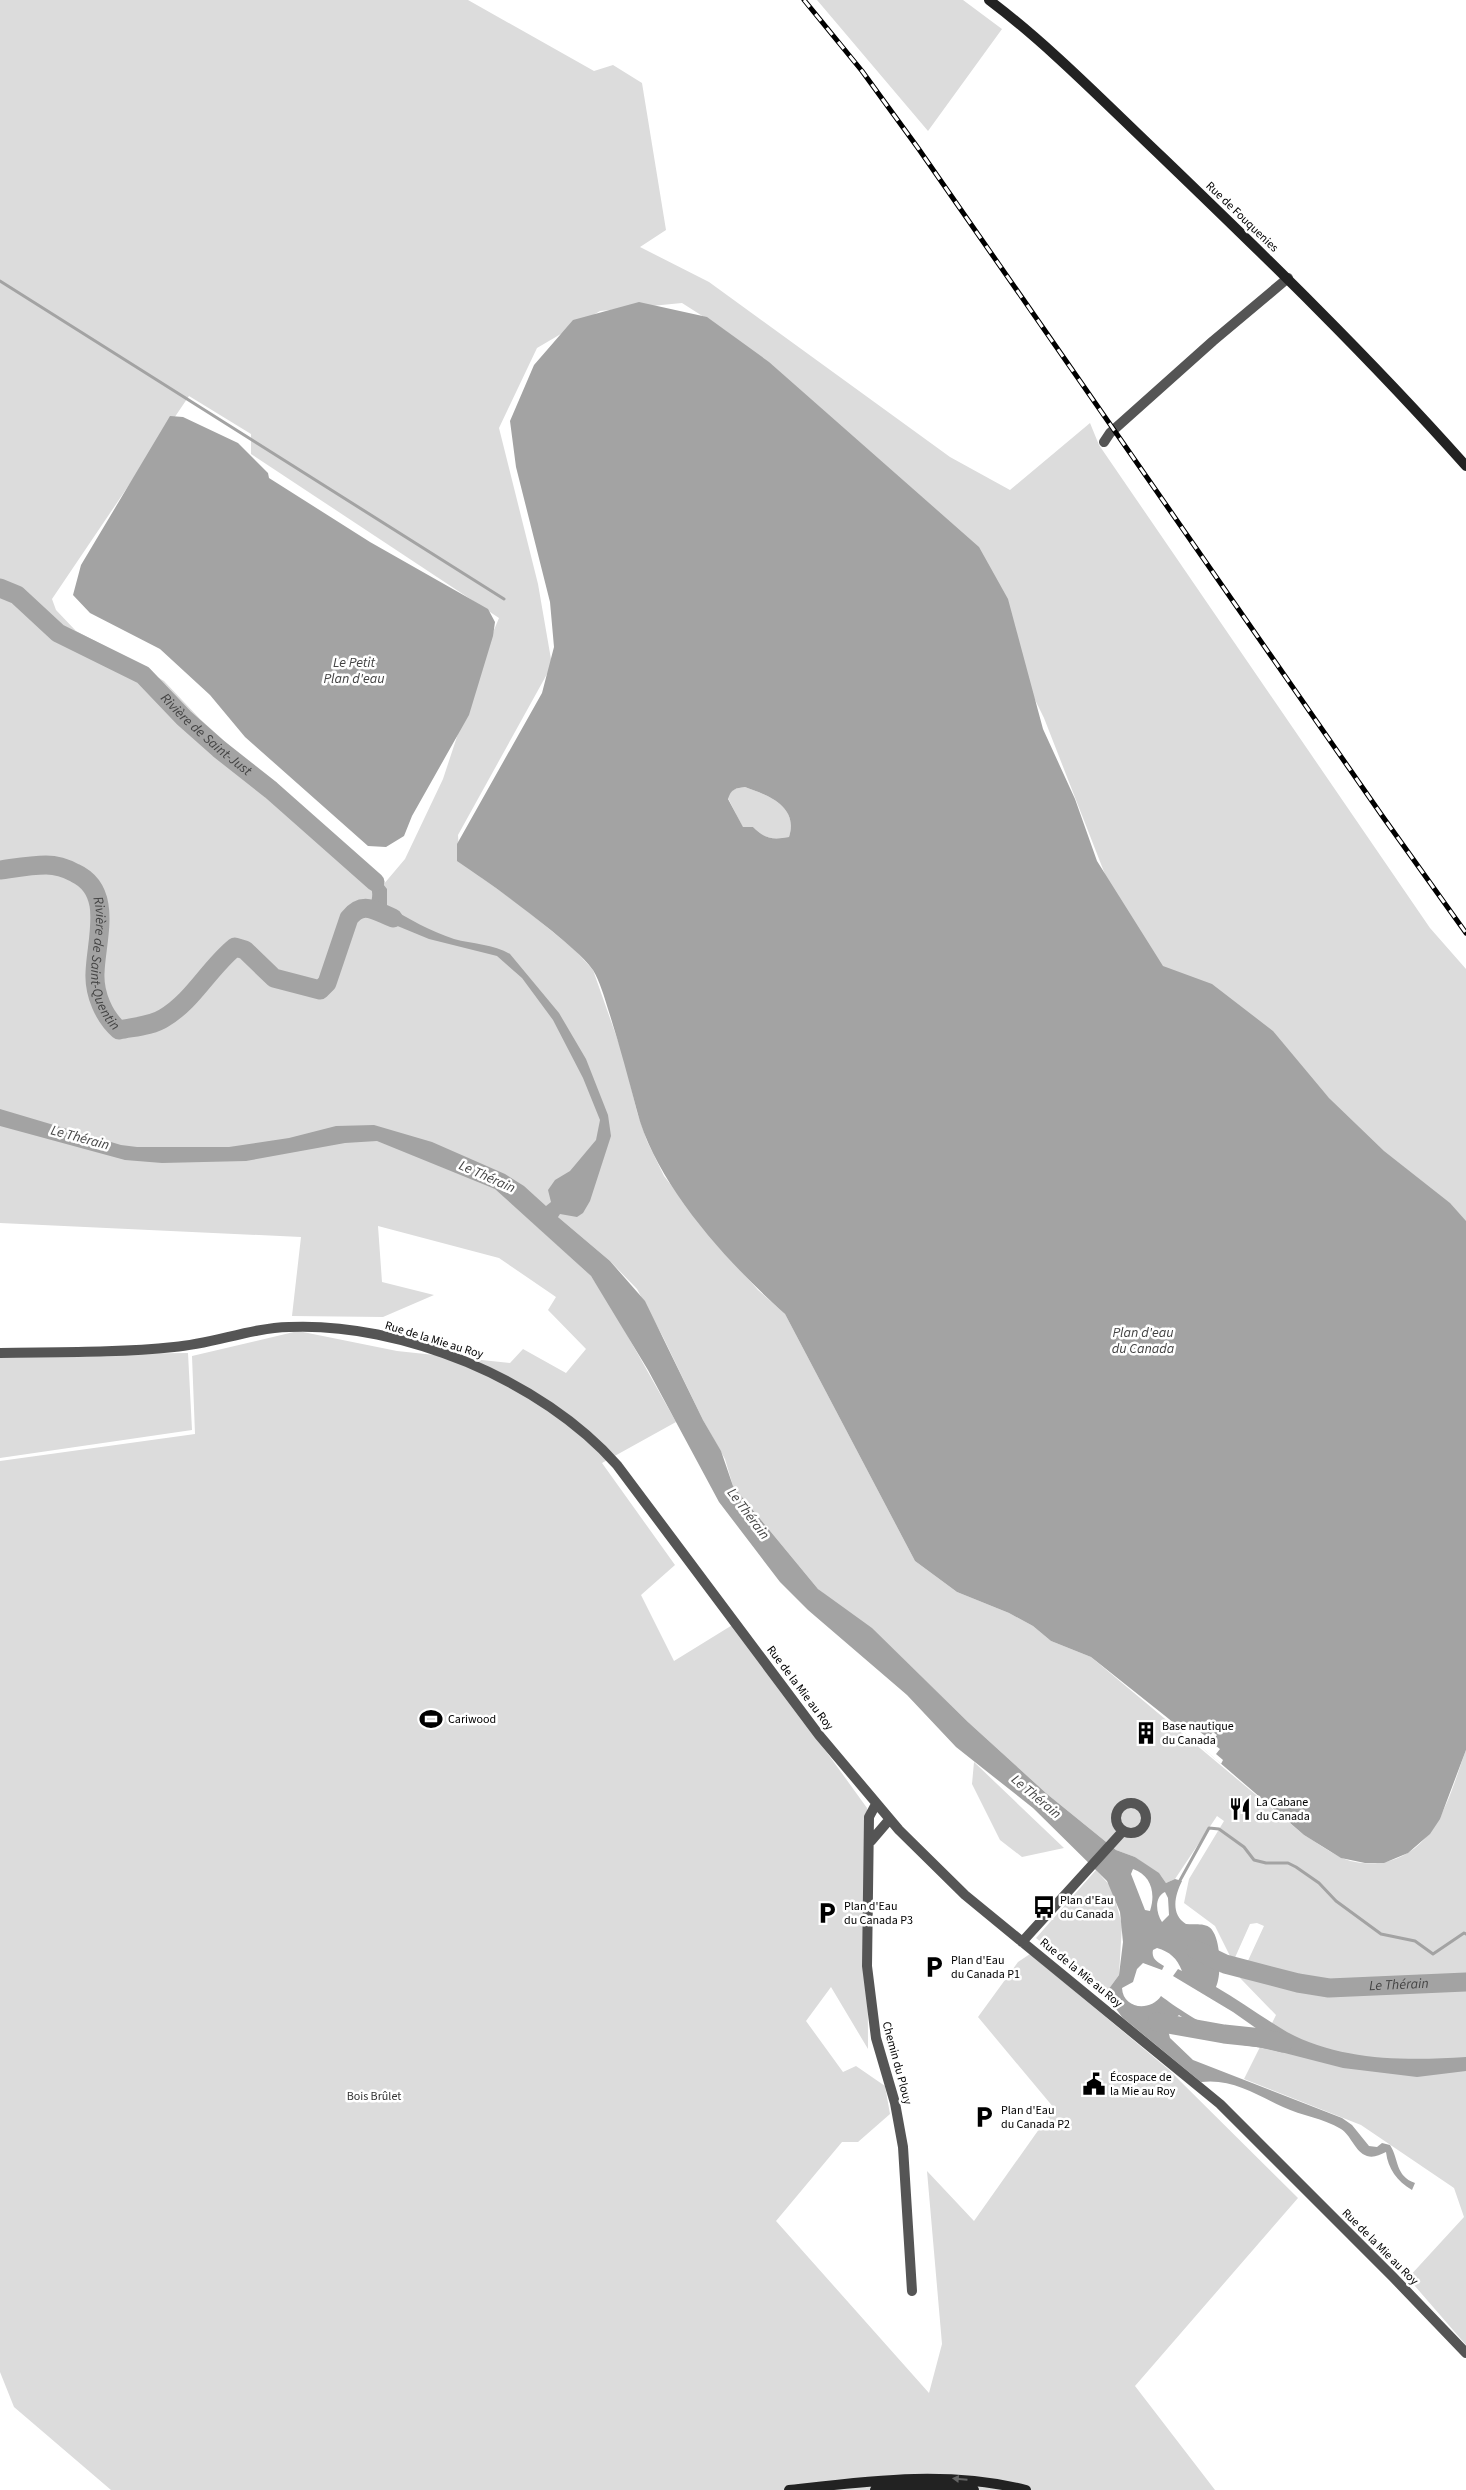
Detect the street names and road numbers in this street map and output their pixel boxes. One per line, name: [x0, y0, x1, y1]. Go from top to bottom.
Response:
street label: Rue de Fouquenies: [1202, 178, 1282, 256]
street label: Rue de la Mie au Roy: [383, 1317, 486, 1363]
street label: Rue de la Mie au Roy: [763, 1642, 838, 1734]
street label: Rue de la Mie au Roy: [1036, 1934, 1126, 2012]
street label: Chemin du Plouy: [878, 2020, 916, 2107]
street label: Rue de la Mie au Roy: [1338, 2205, 1422, 2289]

